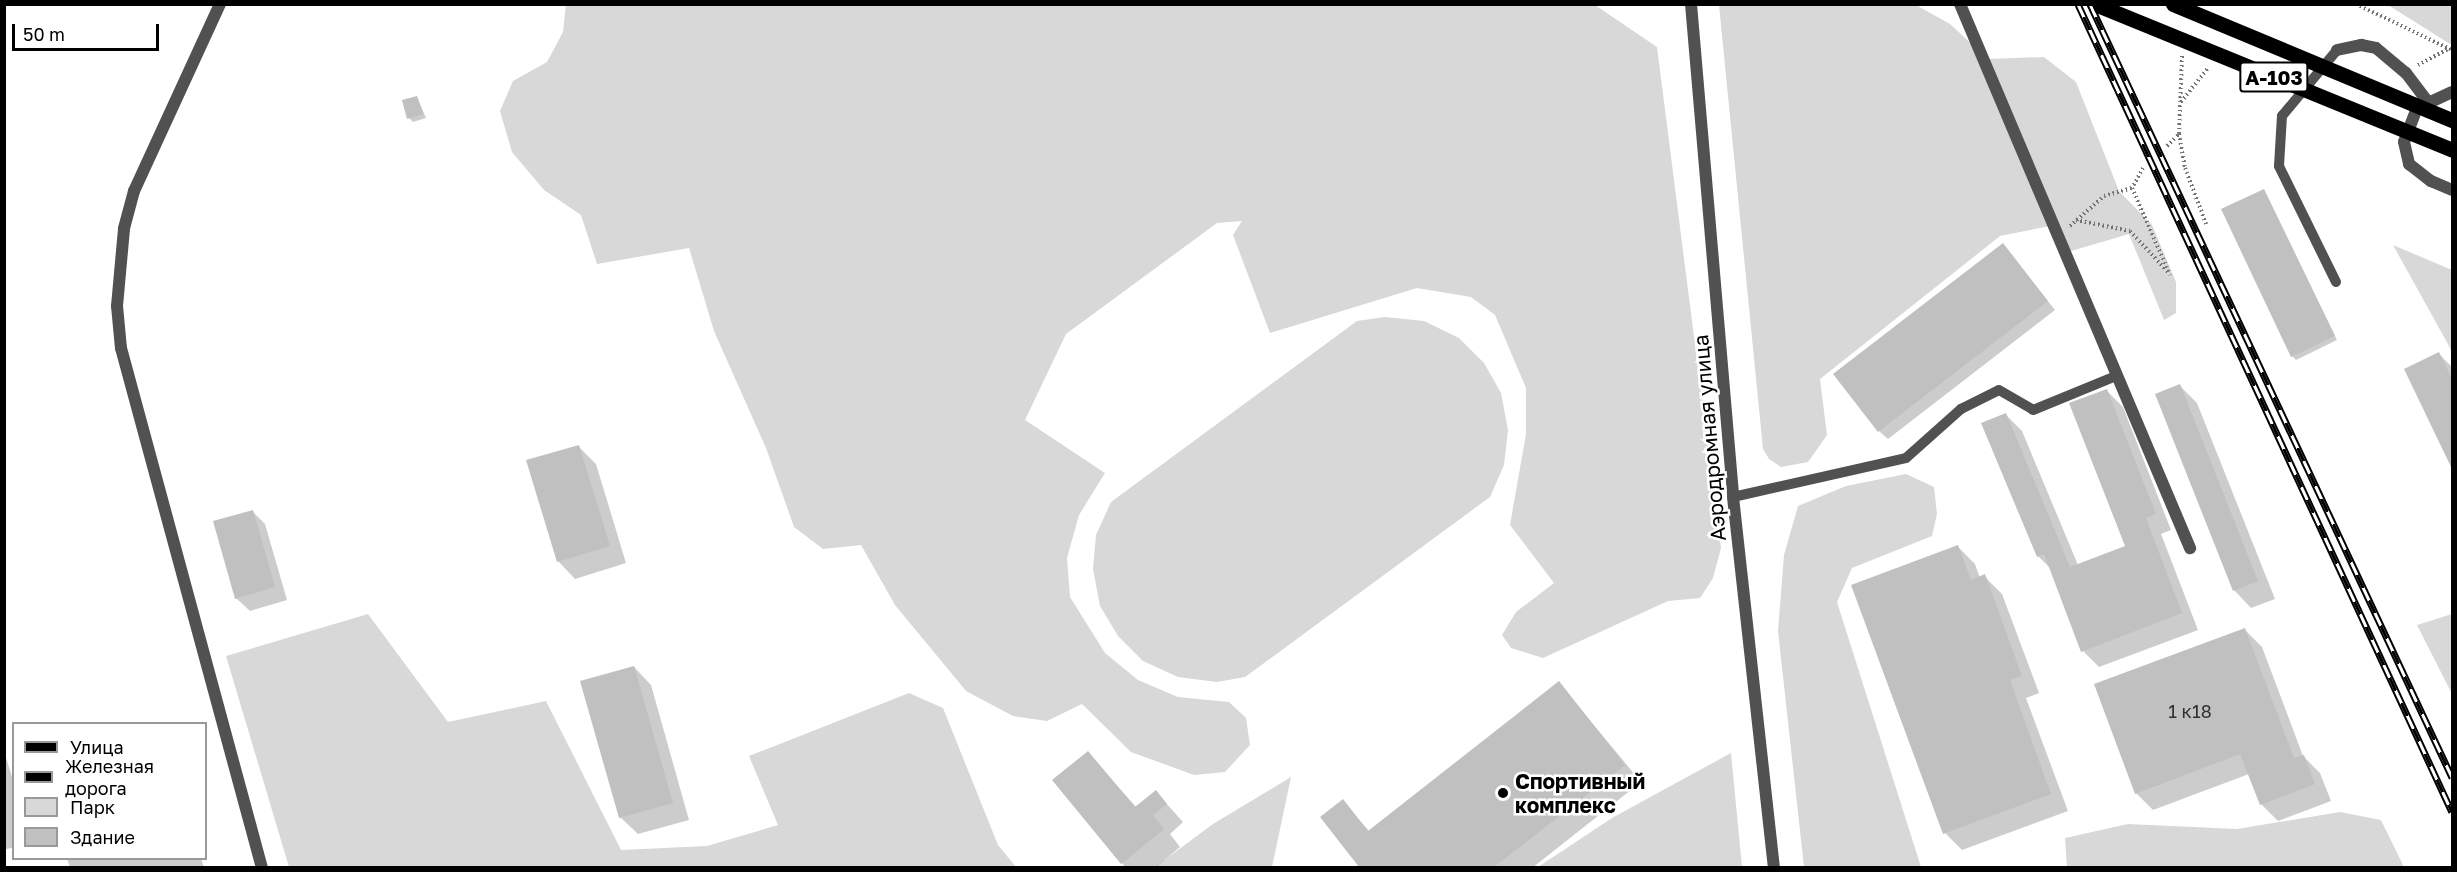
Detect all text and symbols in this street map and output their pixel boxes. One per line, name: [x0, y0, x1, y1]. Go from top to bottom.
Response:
scale bar: [15, 12, 162, 50]
text: 50 m: [23, 23, 65, 45]
road number: А-103: [2238, 60, 2310, 94]
street label: Аэродромная улица: [1687, 334, 1731, 542]
house number: 1 к18: [2168, 700, 2212, 722]
legend: [12, 722, 207, 860]
text: Улица: [70, 736, 124, 758]
text: Железная дорога: [65, 755, 154, 799]
place label: Спортивный комплекс: [1515, 768, 1645, 818]
marker: Спортивный комплекс: [1496, 786, 1510, 800]
text: Парк: [70, 796, 115, 818]
text: Здание: [70, 826, 135, 848]

